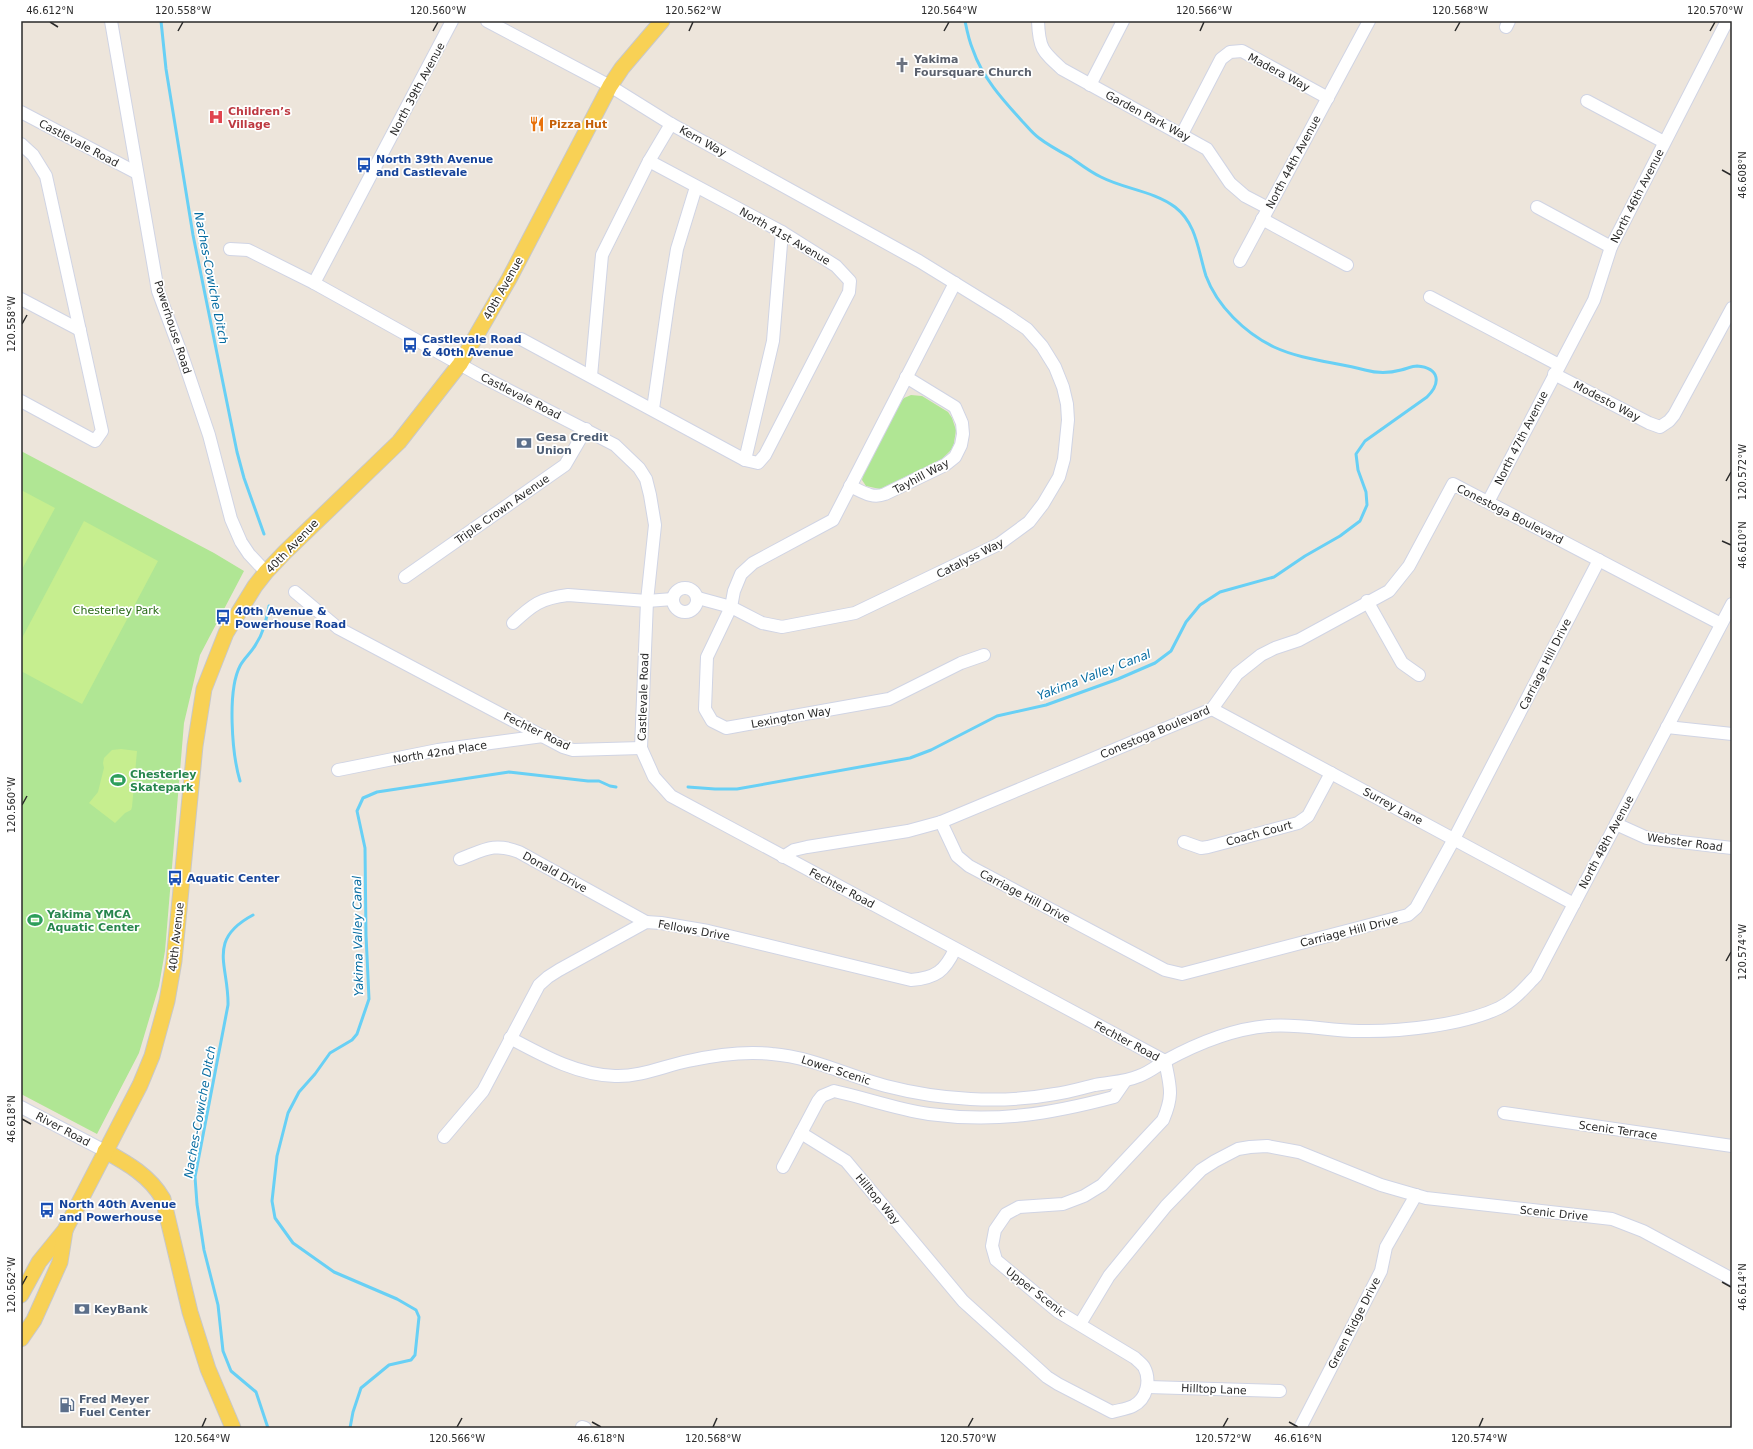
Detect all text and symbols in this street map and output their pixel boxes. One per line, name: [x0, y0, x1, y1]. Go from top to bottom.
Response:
text: 46.612°N: [26, 5, 74, 16]
text: 120.558°W: [155, 5, 211, 16]
text: 120.560°W: [410, 5, 466, 16]
text: 120.562°W: [665, 5, 721, 16]
text: 120.564°W: [921, 5, 977, 16]
text: 120.566°W: [1176, 5, 1232, 16]
text: 120.568°W: [1432, 5, 1488, 16]
text: 120.570°W: [1687, 5, 1743, 16]
street label: North 39th Avenue: [387, 40, 448, 138]
street label: Madera Way: [1246, 51, 1312, 94]
place label: Yakima Foursquare Church: [913, 53, 1032, 79]
church icon: Yakima Foursquare Church: [893, 56, 911, 74]
street label: Garden Park Way: [1103, 89, 1193, 145]
place label: Children’s Village: [228, 105, 291, 131]
hospital icon: Children’s Village: [207, 108, 225, 126]
street label: North 44th Avenue: [1263, 113, 1324, 211]
restaurant icon: Pizza Hut: [528, 115, 546, 133]
street label: Castlevale Road: [37, 117, 121, 170]
place label: Pizza Hut: [549, 118, 607, 131]
street label: Kern Way: [677, 123, 729, 160]
street label: North 46th Avenue: [1608, 147, 1667, 245]
text: 46.608°N: [1737, 151, 1748, 199]
place label: North 39th Avenue and Castlevale: [376, 153, 493, 179]
bus stop icon: North 39th Avenue and Castlevale: [355, 156, 373, 174]
street label: North 41st Avenue: [737, 205, 833, 268]
water label: Naches-Cowiche Ditch: [191, 211, 231, 345]
street label: 40th Avenue: [481, 254, 526, 322]
street label: Powerhouse Road: [151, 279, 194, 375]
text: 120.558°W: [6, 296, 17, 352]
place label: Castlevale Road & 40th Avenue: [422, 333, 522, 359]
bus stop icon: Castlevale Road & 40th Avenue: [401, 336, 419, 354]
street label: Castlevale Road: [478, 371, 563, 422]
street label: Modesto Way: [1571, 378, 1643, 425]
street label: North 47th Avenue: [1492, 389, 1551, 487]
place label: Gesa Credit Union: [536, 431, 608, 457]
bank icon: Gesa Credit Union: [515, 434, 533, 452]
text: 120.572°W: [1737, 444, 1748, 500]
street label: Tayhill Way: [890, 456, 952, 497]
street label: Triple Crown Avenue: [452, 472, 552, 547]
street label: Conestoga Boulevard: [1454, 482, 1565, 547]
street label: 40th Avenue: [263, 517, 321, 576]
text: 46.610°N: [1737, 521, 1748, 569]
street label: Catalyss Way: [935, 536, 1006, 581]
park label: Chesterley Park: [73, 604, 160, 617]
place label: 40th Avenue & Powerhouse Road: [235, 605, 346, 631]
bus stop icon: 40th Avenue & Powerhouse Road: [214, 608, 232, 626]
street label: Carriage Hill Drive: [1517, 616, 1574, 712]
water label: Yakima Valley Canal: [1035, 647, 1153, 703]
street label: Castlevale Road: [635, 653, 652, 741]
street label: Conestoga Boulevard: [1098, 703, 1212, 761]
street label: Lexington Way: [750, 704, 833, 731]
street label: Fechter Road: [501, 710, 572, 753]
street label: North 42nd Place: [392, 739, 488, 766]
place label: Chesterley Skatepark: [130, 768, 196, 794]
sports icon: Chesterley Skatepark: [109, 771, 127, 789]
text: 120.560°W: [6, 777, 17, 833]
street label: Surrey Lane: [1361, 785, 1425, 828]
street label: North 48th Avenue: [1576, 793, 1637, 891]
street label: Coach Court: [1225, 818, 1294, 849]
street label: Webster Road: [1646, 831, 1724, 854]
street label: Donald Drive: [520, 849, 589, 896]
street label: Fechter Road: [807, 866, 877, 911]
street label: Carriage Hill Drive: [977, 867, 1072, 926]
bus stop icon: Aquatic Center: [166, 869, 184, 887]
place label: Aquatic Center: [187, 872, 280, 885]
water label: Yakima Valley Canal: [350, 875, 366, 996]
street label: 40th Avenue: [166, 902, 187, 972]
place label: Yakima YMCA Aquatic Center: [46, 908, 140, 934]
sports icon: Yakima YMCA Aquatic Center: [26, 911, 44, 929]
street label: Carriage Hill Drive: [1299, 913, 1400, 950]
street label: Fellows Drive: [657, 918, 731, 943]
text: 120.574°W: [1737, 924, 1748, 980]
street label: Fechter Road: [1092, 1019, 1162, 1064]
water label: Naches-Cowiche Ditch: [181, 1045, 219, 1179]
street label: Lower Scenic: [799, 1053, 872, 1088]
text: 46.618°N: [6, 1095, 17, 1143]
street label: River Road: [33, 1110, 92, 1149]
street label: Scenic Terrace: [1578, 1119, 1658, 1142]
street label: Hilltop Way: [853, 1171, 903, 1228]
place label: North 40th Avenue and Powerhouse: [59, 1198, 176, 1224]
bus stop icon: North 40th Avenue and Powerhouse: [38, 1201, 56, 1219]
street label: Scenic Drive: [1519, 1203, 1589, 1224]
text: 120.562°W: [6, 1257, 17, 1313]
text: 46.614°N: [1737, 1263, 1748, 1311]
street label: Upper Scenic: [1003, 1265, 1068, 1320]
street label: Green Ridge Drive: [1326, 1275, 1383, 1371]
bank icon: KeyBank: [73, 1300, 91, 1318]
place label: KeyBank: [94, 1303, 149, 1316]
street label: Hilltop Lane: [1181, 1382, 1247, 1397]
place label: Fred Meyer Fuel Center: [79, 1393, 151, 1419]
fuel station icon: Fred Meyer Fuel Center: [58, 1396, 76, 1414]
text: 120.564°W: [174, 1433, 230, 1444]
text: 120.566°W: [429, 1433, 485, 1444]
text: 46.618°N: [577, 1433, 625, 1444]
text: 120.568°W: [685, 1433, 741, 1444]
text: 120.570°W: [940, 1433, 996, 1444]
text: 120.572°W: [1195, 1433, 1251, 1444]
text: 46.616°N: [1274, 1433, 1322, 1444]
text: 120.574°W: [1451, 1433, 1507, 1444]

